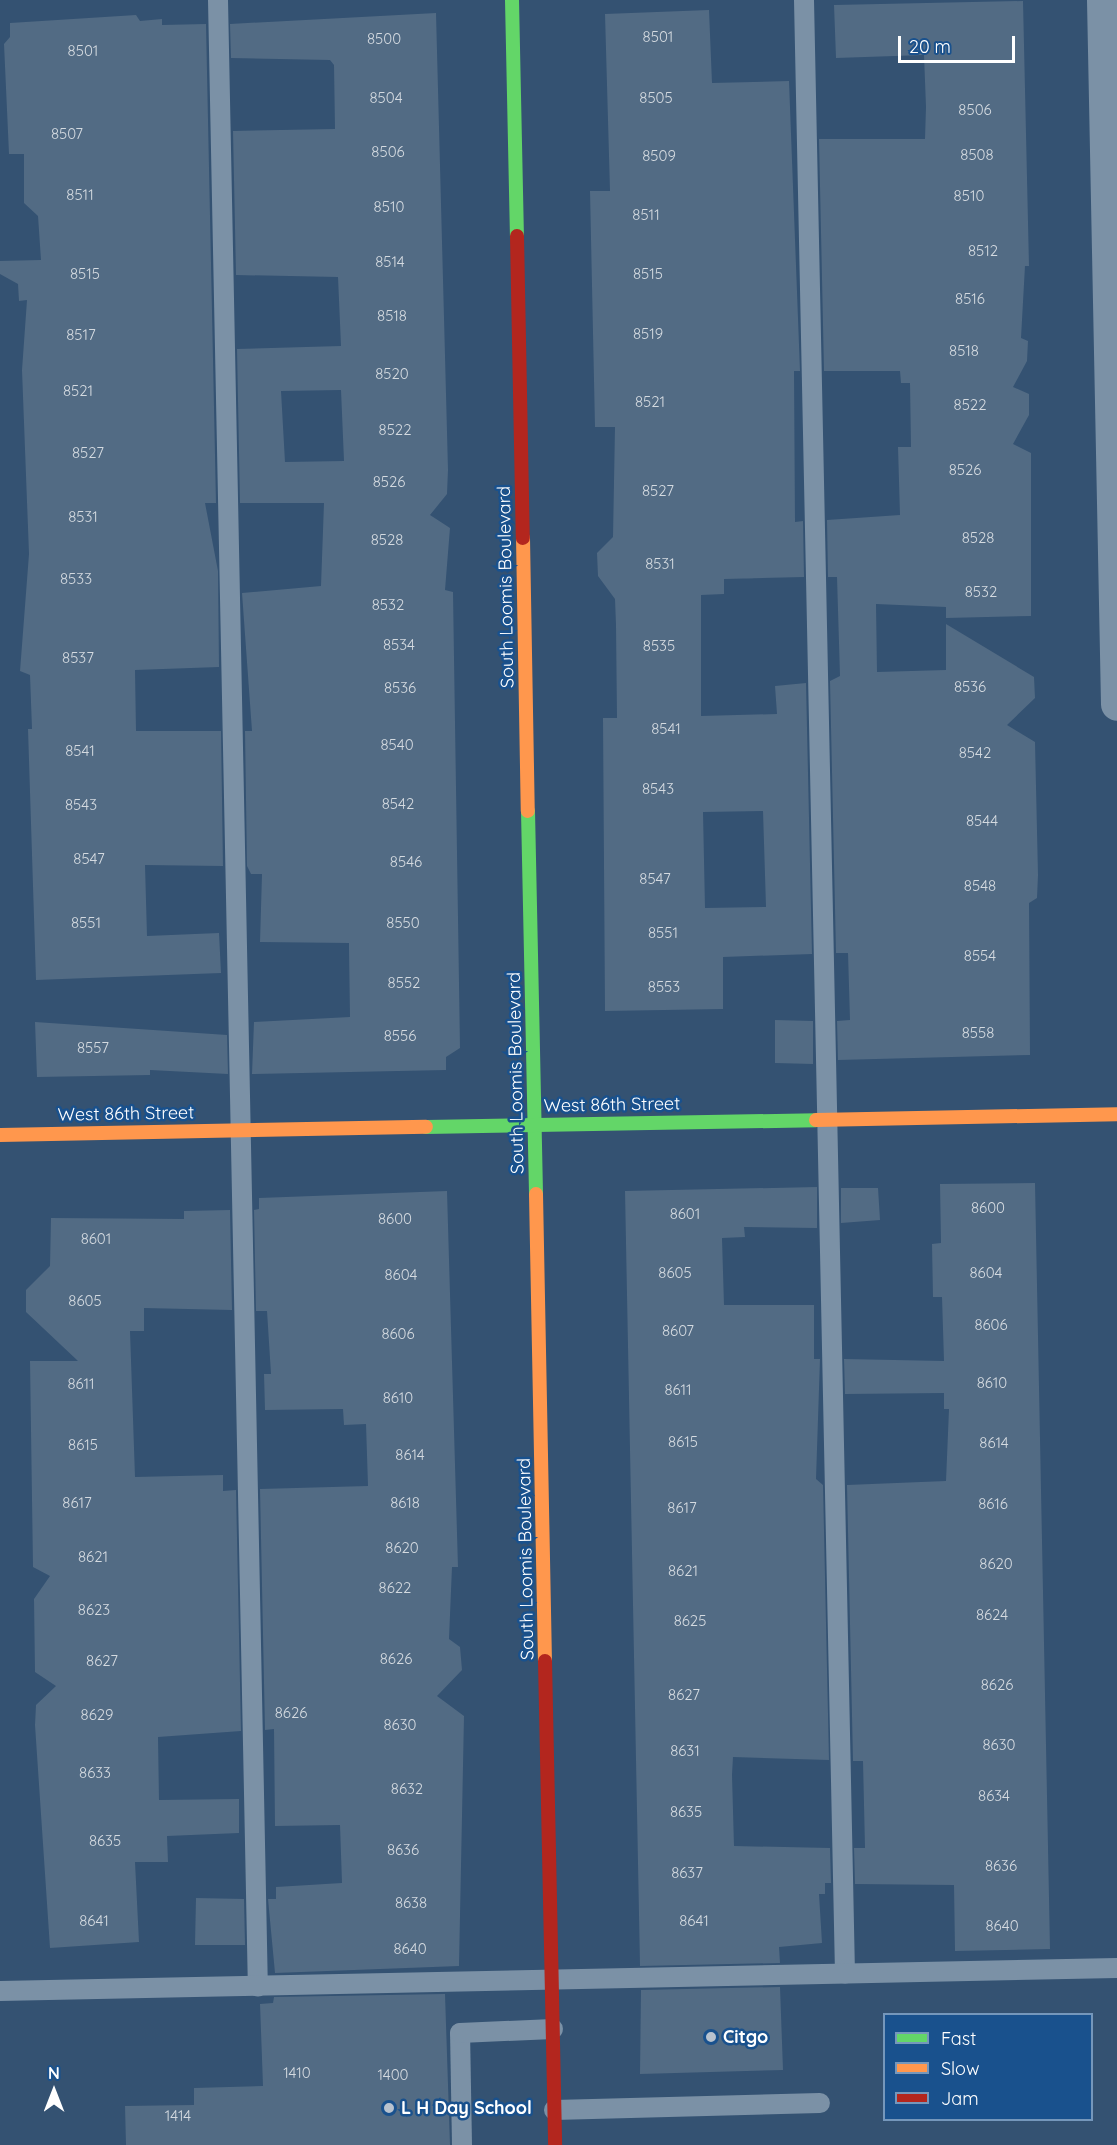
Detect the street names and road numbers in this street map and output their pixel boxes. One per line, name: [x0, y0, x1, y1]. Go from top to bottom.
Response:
street label: South Loomis Boulevard: [493, 486, 519, 688]
street label: South Loomis Boulevard: [503, 972, 529, 1174]
street label: West 86th Street: [544, 1093, 680, 1117]
street label: West 86th Street: [58, 1102, 194, 1126]
street label: South Loomis Boulevard: [513, 1458, 539, 1660]

